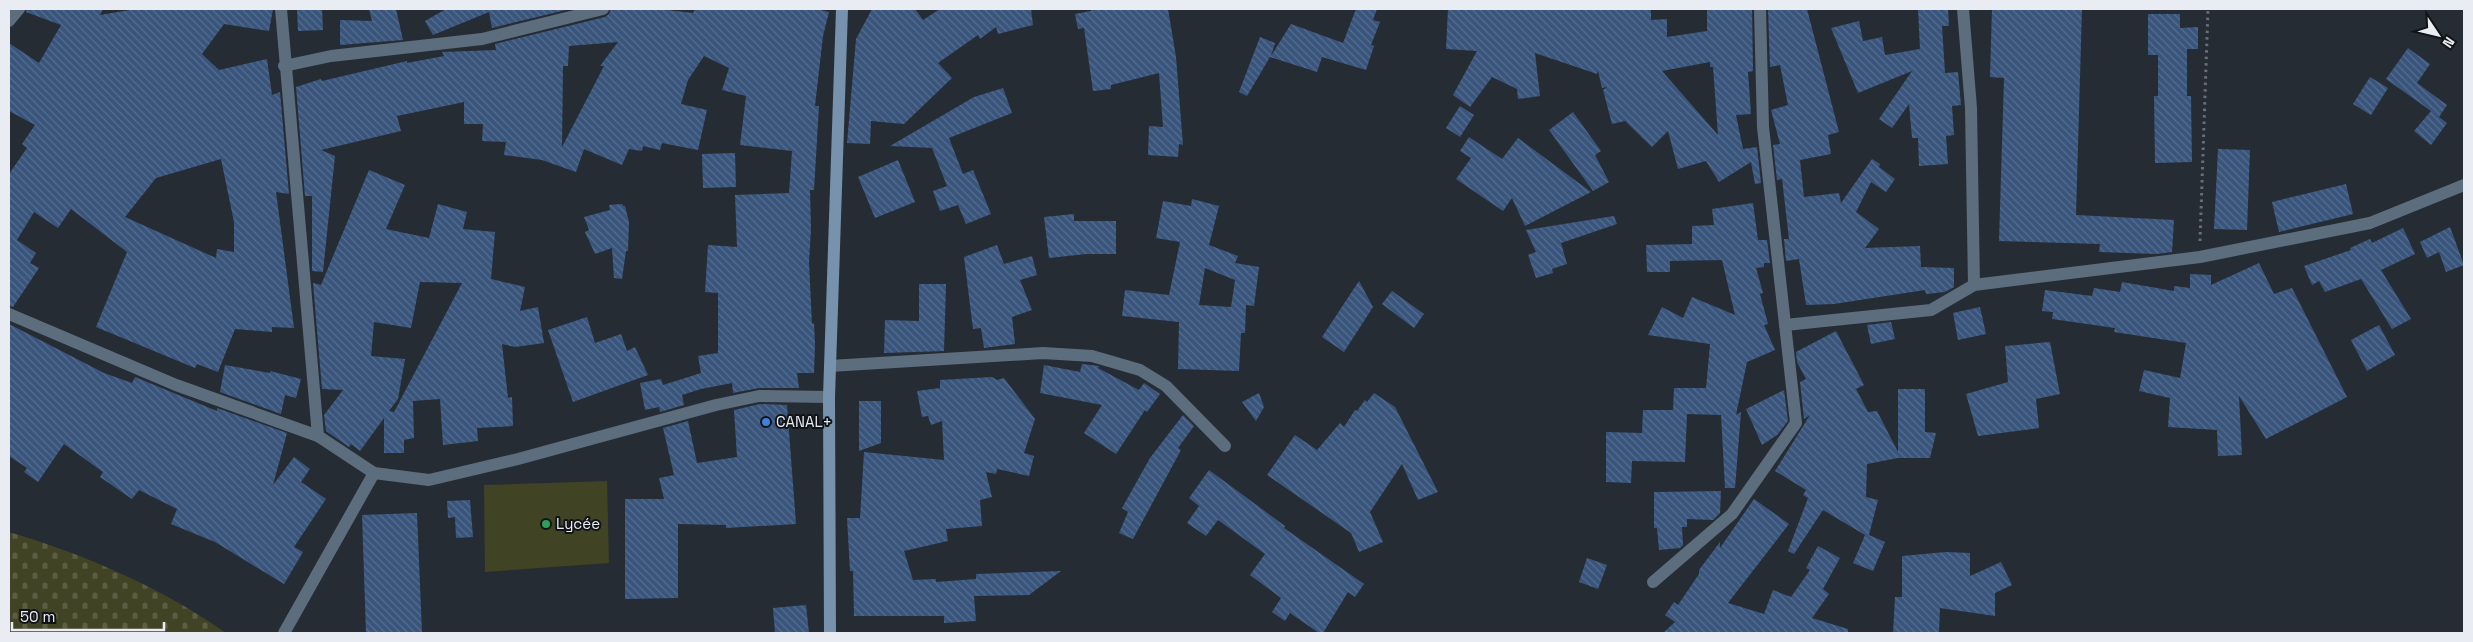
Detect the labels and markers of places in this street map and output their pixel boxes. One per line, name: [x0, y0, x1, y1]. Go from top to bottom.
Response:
place label: CANAL+: [776, 412, 832, 431]
marker: CANAL+: [760, 416, 772, 428]
place label: Lycée: [556, 514, 600, 533]
marker: Lycée: [540, 518, 552, 530]

